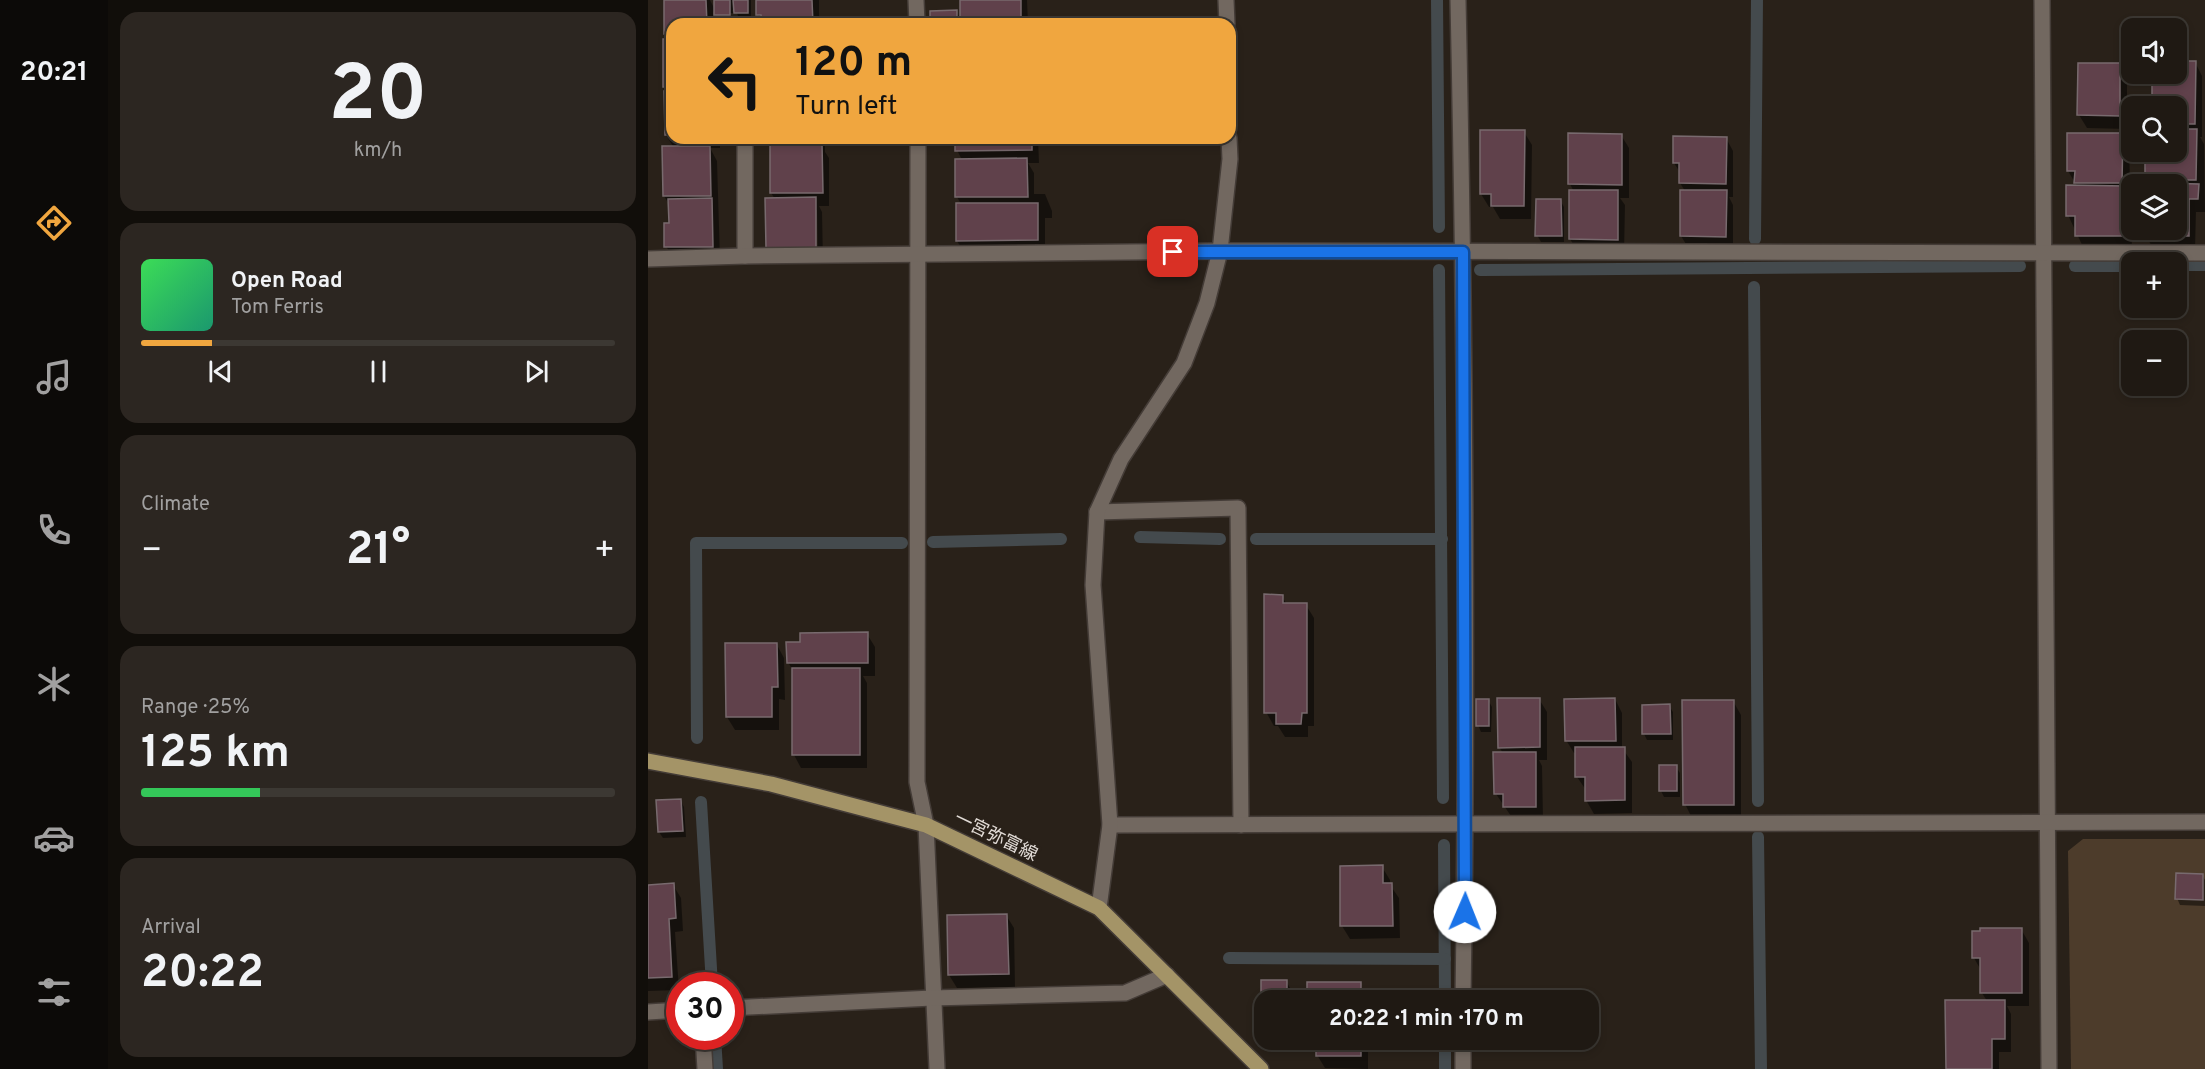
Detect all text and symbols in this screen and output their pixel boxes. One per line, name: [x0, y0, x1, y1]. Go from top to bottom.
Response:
map controls: [2121, 18, 2187, 396]
button: sound: [2121, 18, 2187, 84]
text: 120 m: [795, 38, 912, 91]
icon: left: [696, 42, 774, 120]
text: 20: [329, 49, 427, 148]
text: 20:21: [20, 56, 88, 90]
text: Turn left: [795, 90, 897, 124]
button: search: [2121, 96, 2187, 162]
text: km/h: [354, 138, 402, 164]
button: layers: [2121, 174, 2187, 240]
icon: directions: [33, 202, 75, 244]
pin: [1147, 226, 1198, 277]
icon: arrive: [1156, 235, 1189, 268]
button: +: [2121, 252, 2187, 318]
text: Open Road: [231, 268, 343, 295]
text: Tom Ferris: [231, 295, 324, 321]
button: −: [2121, 330, 2187, 396]
icon: previous: [204, 355, 237, 388]
icon: pause: [362, 355, 395, 388]
icon: next: [520, 355, 553, 388]
icon: music: [33, 356, 75, 398]
text: Climate: [141, 492, 210, 518]
icon: phone: [33, 509, 75, 551]
text: 21°: [346, 523, 410, 580]
text: −: [141, 531, 162, 573]
text: +: [594, 531, 615, 573]
icon: climate: [33, 663, 75, 705]
text: Range · 25%: [141, 695, 250, 721]
text: 125 km: [141, 726, 290, 783]
street label: 一宮弥富線: [950, 807, 1041, 867]
icon: car: [33, 817, 75, 859]
position arrow: [1433, 880, 1497, 944]
text: Arrival: [141, 915, 201, 941]
text: 20:22: [141, 946, 264, 1003]
icon: filters: [33, 971, 75, 1013]
speed limit sign: 30: [666, 972, 744, 1050]
text: 20:22 · 1 min · 170 m: [1329, 1006, 1524, 1033]

